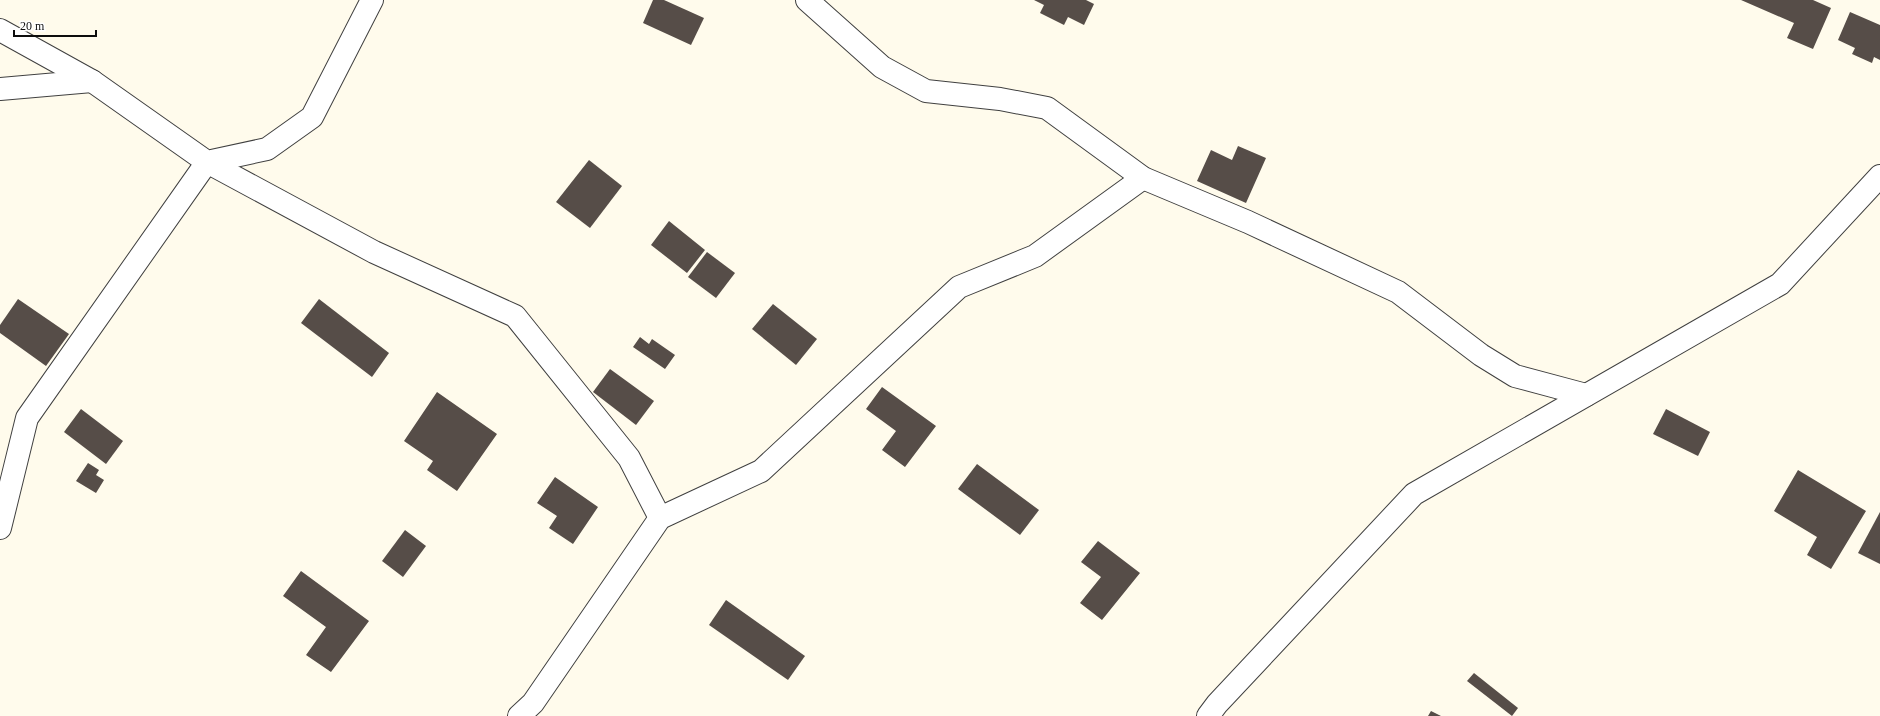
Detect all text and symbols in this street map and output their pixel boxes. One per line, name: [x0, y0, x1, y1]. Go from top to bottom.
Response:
scale bar: [14, 12, 96, 38]
text: 20 m: [20, 19, 45, 33]

